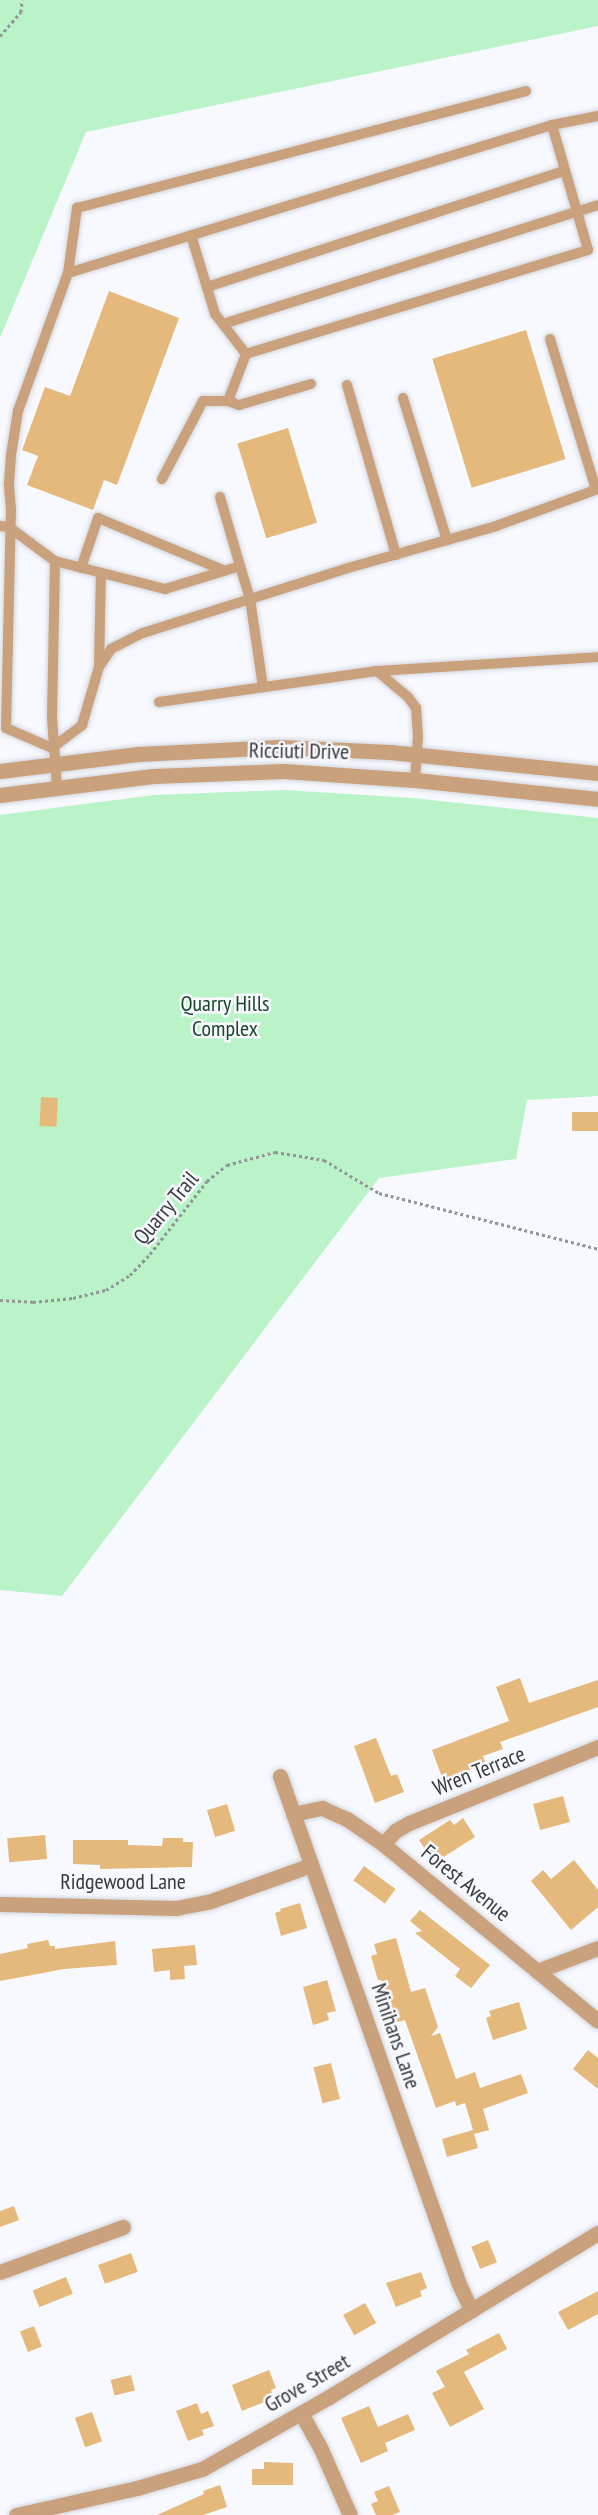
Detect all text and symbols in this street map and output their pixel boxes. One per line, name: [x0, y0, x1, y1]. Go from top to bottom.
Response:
street label: Ricciuti Drive: [249, 737, 349, 765]
park label: Quarry Hills Complex: [180, 990, 270, 1042]
street label: Quarry Trail: [128, 1166, 204, 1250]
street label: Wren Terrace: [429, 1740, 529, 1802]
street label: Forest Avenue: [416, 1839, 516, 1927]
street label: Ridgewood Lane: [60, 1869, 186, 1895]
street label: Minihans Lane: [366, 1980, 426, 2092]
street label: Grove Street: [260, 2348, 354, 2418]

